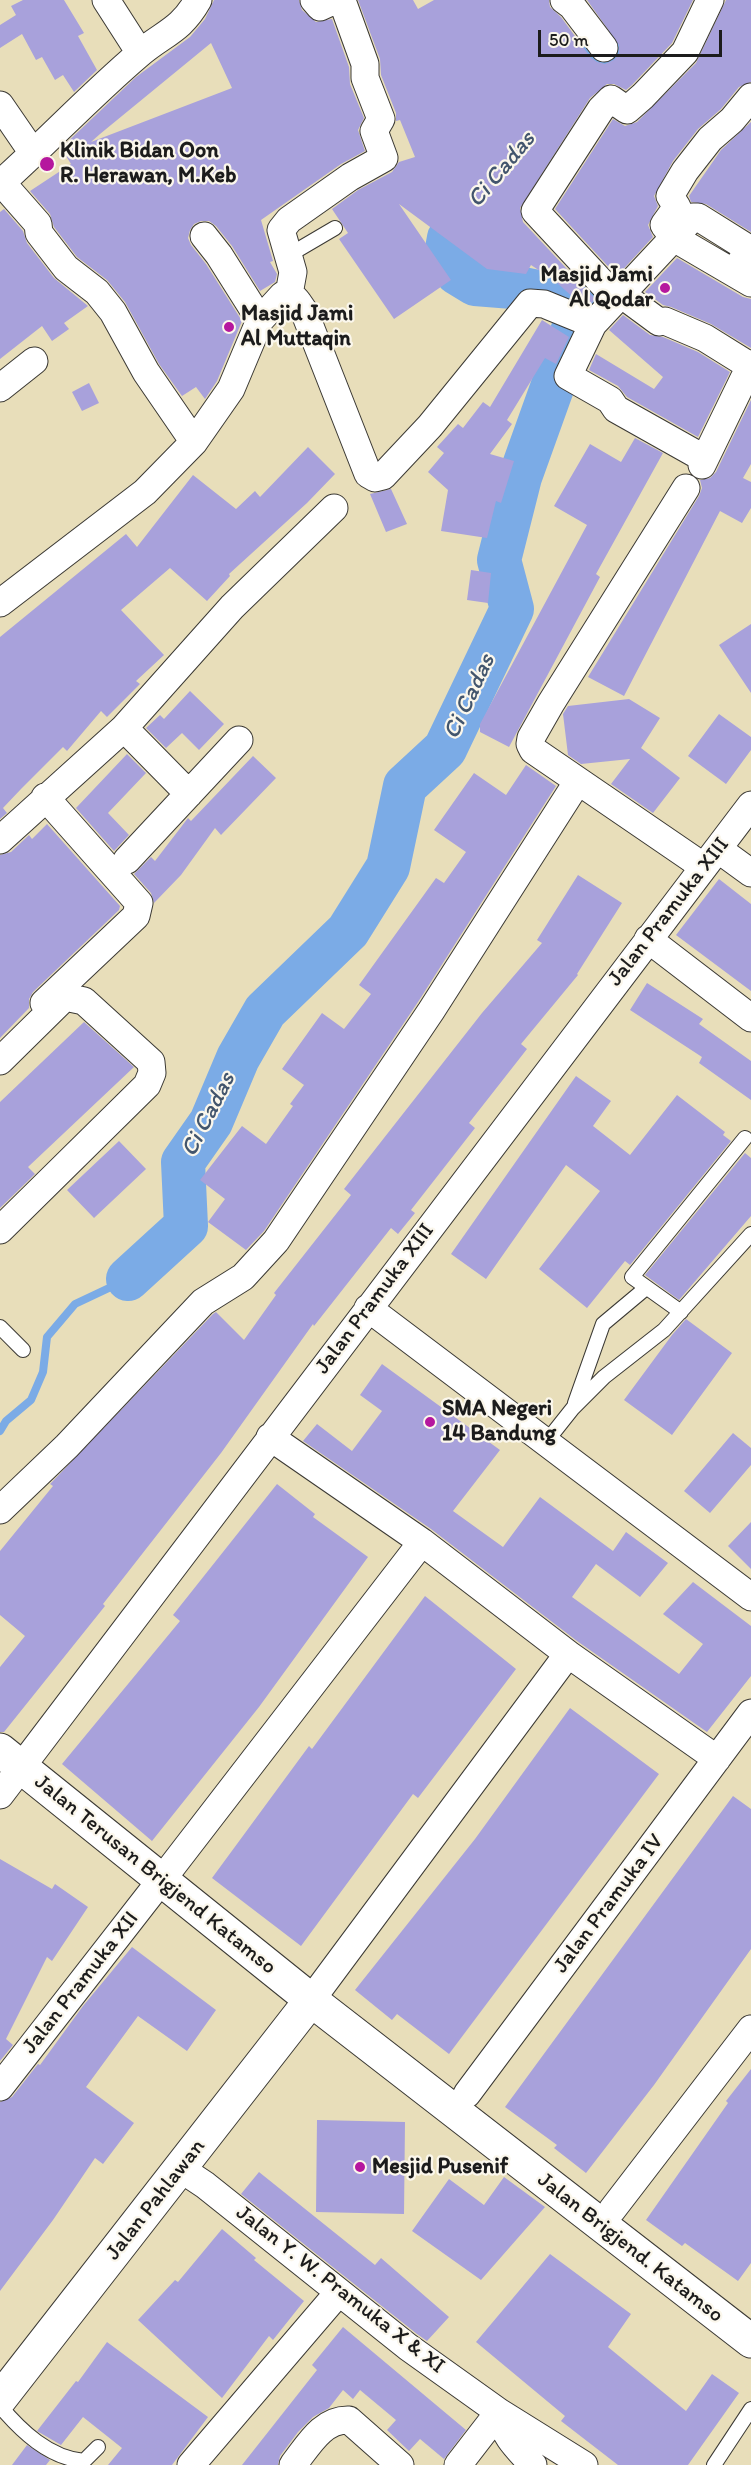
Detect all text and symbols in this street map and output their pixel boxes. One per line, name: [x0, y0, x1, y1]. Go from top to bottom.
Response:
scale bar: [541, 18, 726, 56]
text: 50 m: [549, 29, 589, 51]
water label: Ci Cadas: [462, 126, 542, 214]
place label: Klinik Bidan Oon R. Herawan, M.Keb: [60, 138, 236, 190]
marker: Klinik Bidan Oon R. Herawan, M.Keb: [38, 155, 56, 173]
place label: Masjid Jami Al Qodar: [541, 262, 653, 314]
marker: Masjid Jami Al Qodar: [658, 281, 672, 295]
place label: Masjid Jami Al Muttaqin: [241, 301, 353, 352]
marker: Masjid Jami Al Muttaqin: [222, 320, 236, 334]
water label: Ci Cadas: [438, 650, 502, 744]
street label: Jalan Pramuka XIII: [603, 832, 735, 992]
water label: Ci Cadas: [176, 1068, 242, 1162]
street label: Jalan Pramuka XIII: [310, 1218, 440, 1380]
place label: SMA Negeri 14 Bandung: [442, 1396, 556, 1448]
marker: SMA Negeri 14 Bandung: [423, 1415, 437, 1429]
street label: Jalan Terusan Brigjend Katamso: [29, 1769, 281, 1981]
street label: Jalan Pramuka IV: [548, 1829, 670, 1979]
street label: Jalan Pramuka XII: [17, 1906, 145, 2060]
street label: Jalan Pahlawan: [101, 2134, 211, 2266]
place label: Mesjid Pusenif: [372, 2154, 508, 2180]
marker: Mesjid Pusenif: [353, 2160, 367, 2174]
street label: Jalan Brigjend. Katamso: [532, 2167, 728, 2329]
street label: Jalan Y. W. Pramuka X & XI: [230, 2200, 450, 2380]

